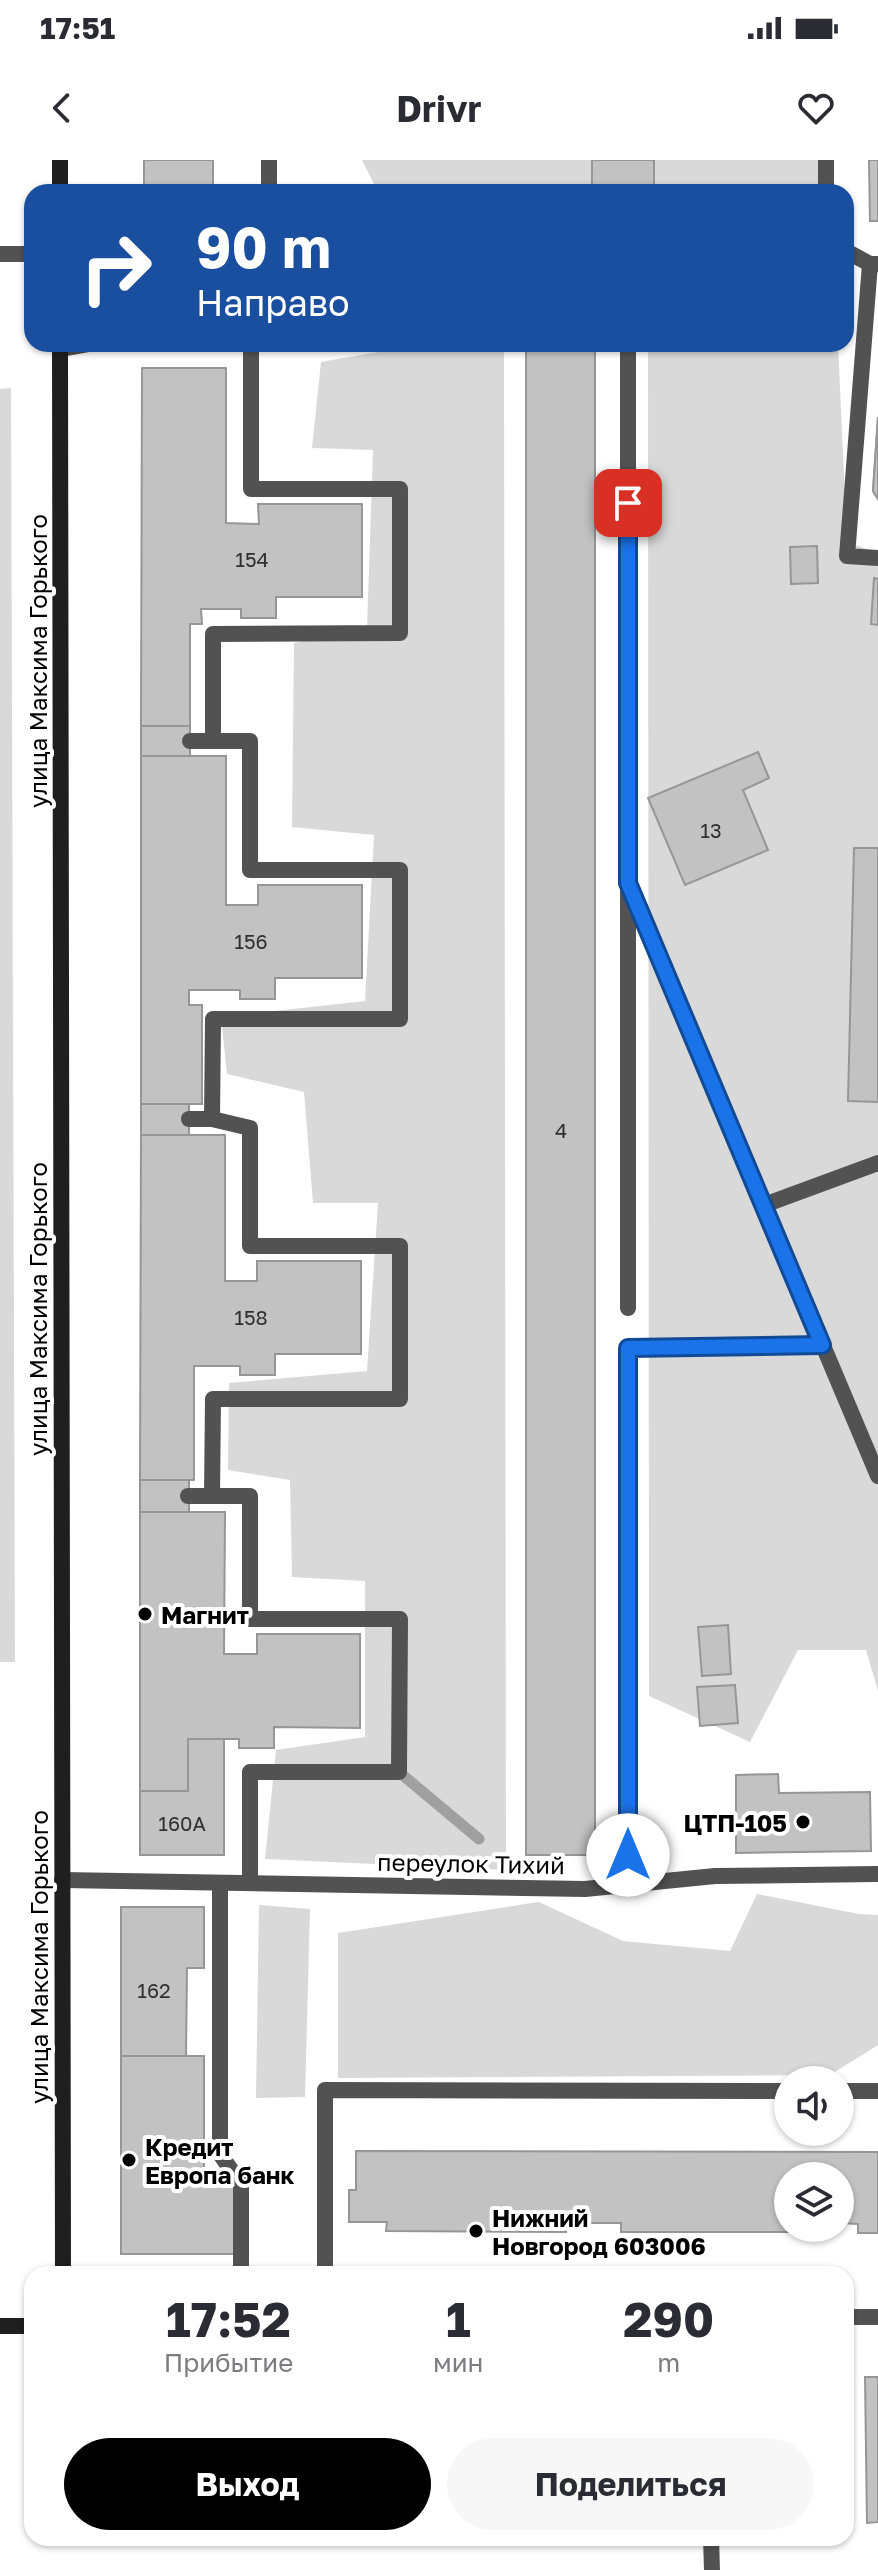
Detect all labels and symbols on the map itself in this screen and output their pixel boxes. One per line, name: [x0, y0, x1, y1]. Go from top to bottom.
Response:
pin: [594, 469, 662, 537]
street label: улица Максима Горького: [23, 514, 52, 808]
house number: 154: [235, 547, 269, 571]
house number: 13: [700, 818, 722, 842]
house number: 156: [234, 929, 268, 953]
house number: 4: [555, 1118, 567, 1142]
street label: улица Максима Горького: [23, 1162, 52, 1456]
house number: 158: [234, 1305, 268, 1329]
place label: Магнит: [161, 1600, 249, 1629]
marker: Магнит: [136, 1605, 154, 1623]
place label: ЦТП-105: [684, 1808, 787, 1837]
street label: улица Максима Горького: [24, 1810, 53, 2104]
house number: 160А: [158, 1811, 206, 1835]
position arrow: [586, 1813, 670, 1897]
marker: ЦТП-105: [794, 1813, 812, 1831]
street label: переулок Тихий: [377, 1847, 565, 1879]
house number: 162: [137, 1978, 171, 2002]
place label: Кредит Европа банк: [145, 2132, 294, 2189]
marker: Кредит Европа банк: [120, 2151, 138, 2169]
place label: Нижний Новгород 603006: [492, 2203, 706, 2260]
marker: Нижний Новгород 603006: [467, 2222, 485, 2240]

